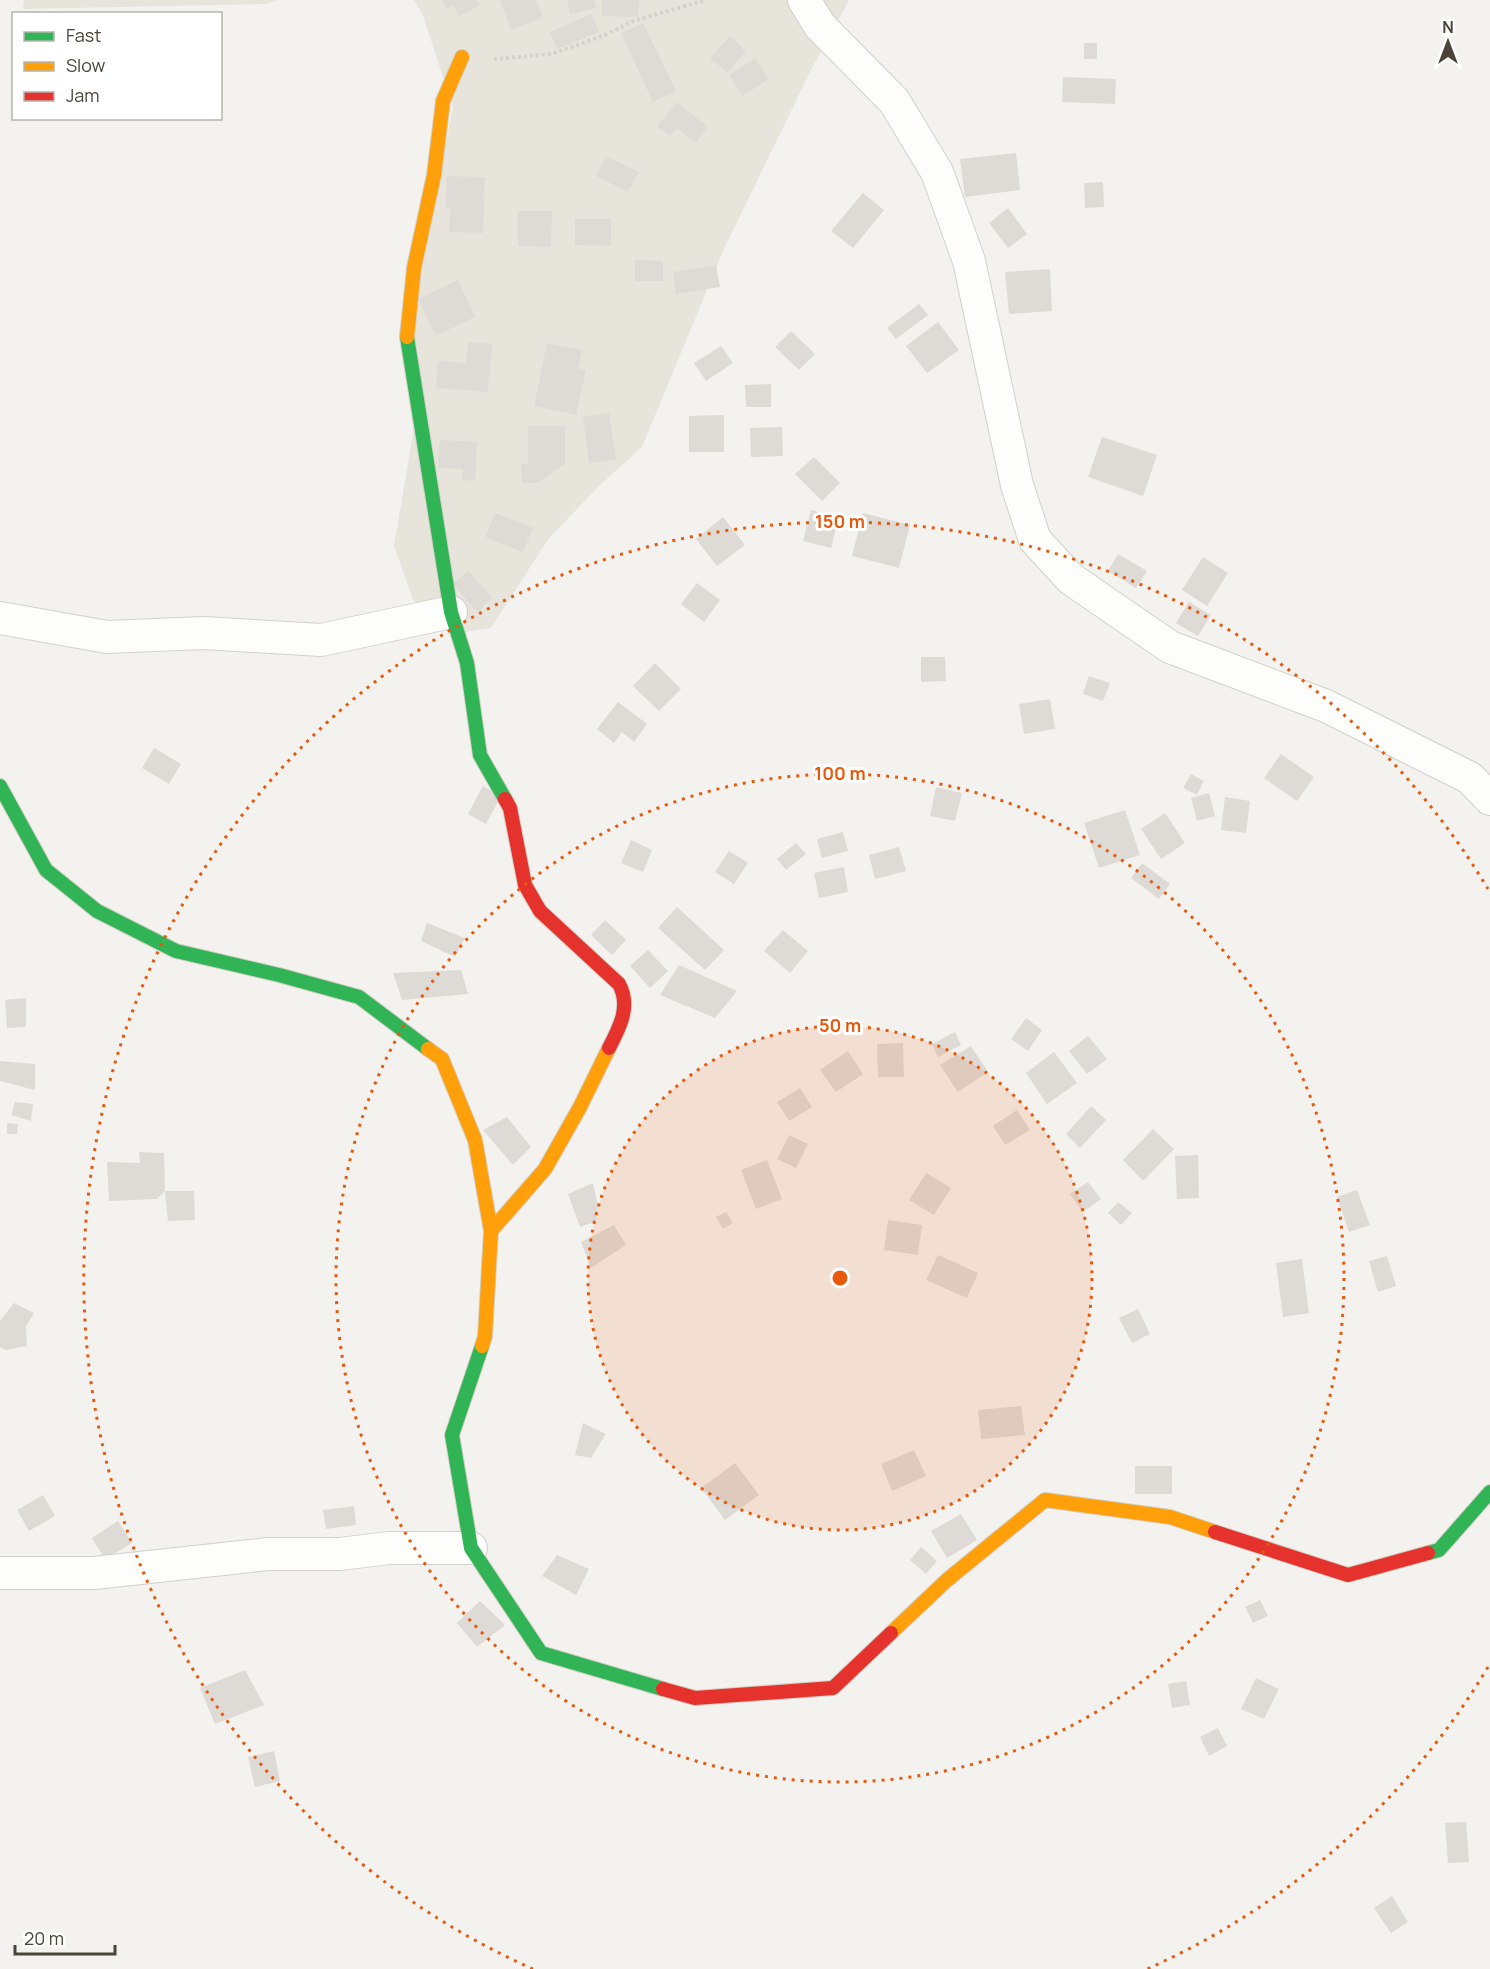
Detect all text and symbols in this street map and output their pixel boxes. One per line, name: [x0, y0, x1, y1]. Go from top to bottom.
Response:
legend: [12, 12, 222, 120]
north arrow: [1418, 12, 1478, 72]
text: N: [1442, 16, 1454, 38]
text: Fast: [66, 23, 101, 47]
text: Slow: [66, 53, 106, 77]
text: Jam: [66, 83, 100, 107]
text: 150 m: [815, 509, 865, 533]
text: 100 m: [814, 761, 866, 785]
text: 50 m: [819, 1013, 861, 1037]
centre of rings: [830, 1268, 850, 1288]
scale bar: [15, 1918, 116, 1956]
text: 20 m: [24, 1926, 64, 1950]

